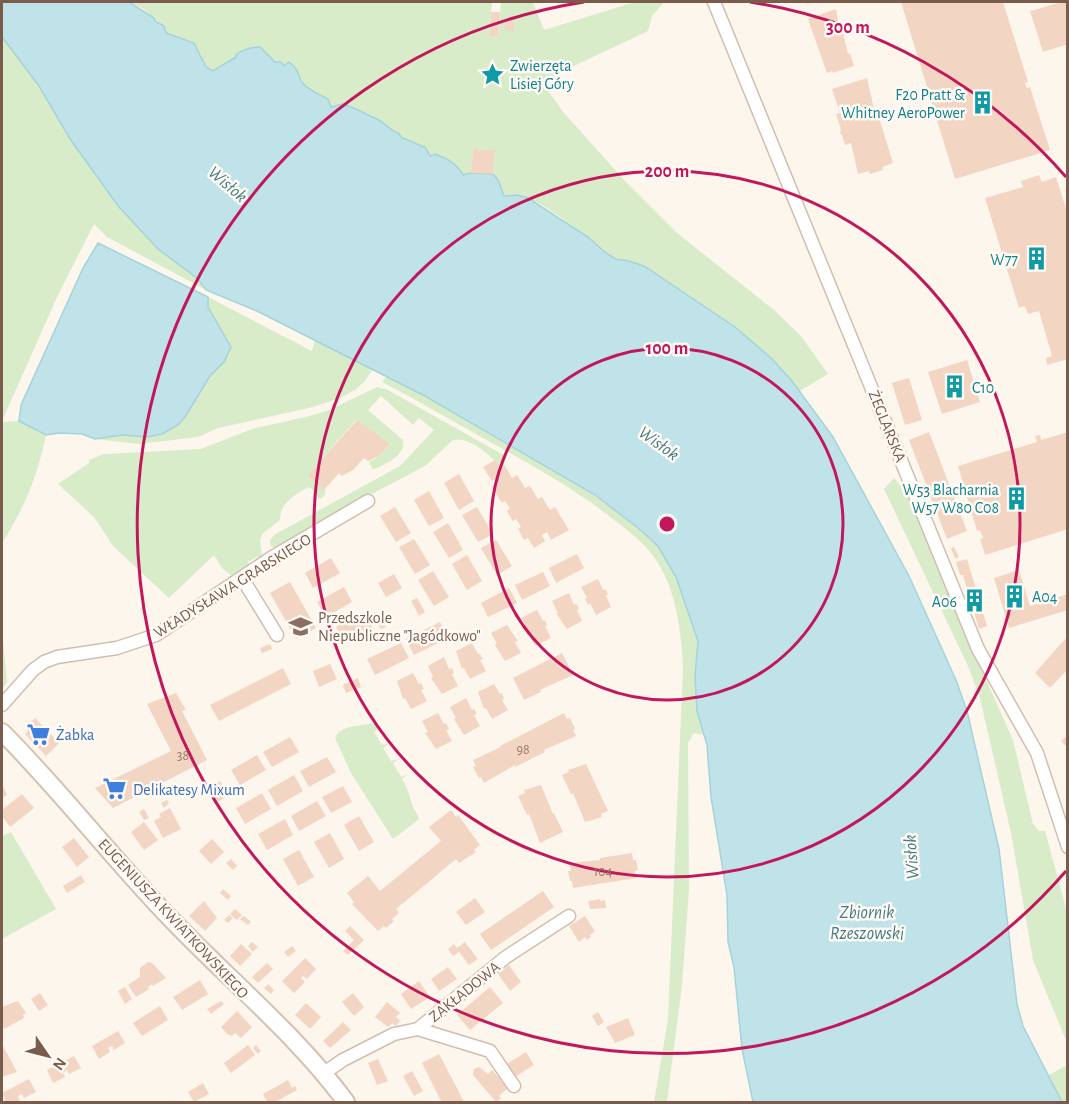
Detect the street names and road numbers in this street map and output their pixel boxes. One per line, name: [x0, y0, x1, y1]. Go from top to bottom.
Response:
street label: ŻEGLARSKA: [865, 387, 911, 465]
street label: WŁADYSŁAWA GRABSKIEGO: [151, 531, 314, 641]
street label: EUGENIUSZA KWIATKOWSKIEGO: [95, 836, 251, 1002]
street label: ZAKŁADOWA: [426, 959, 503, 1025]

